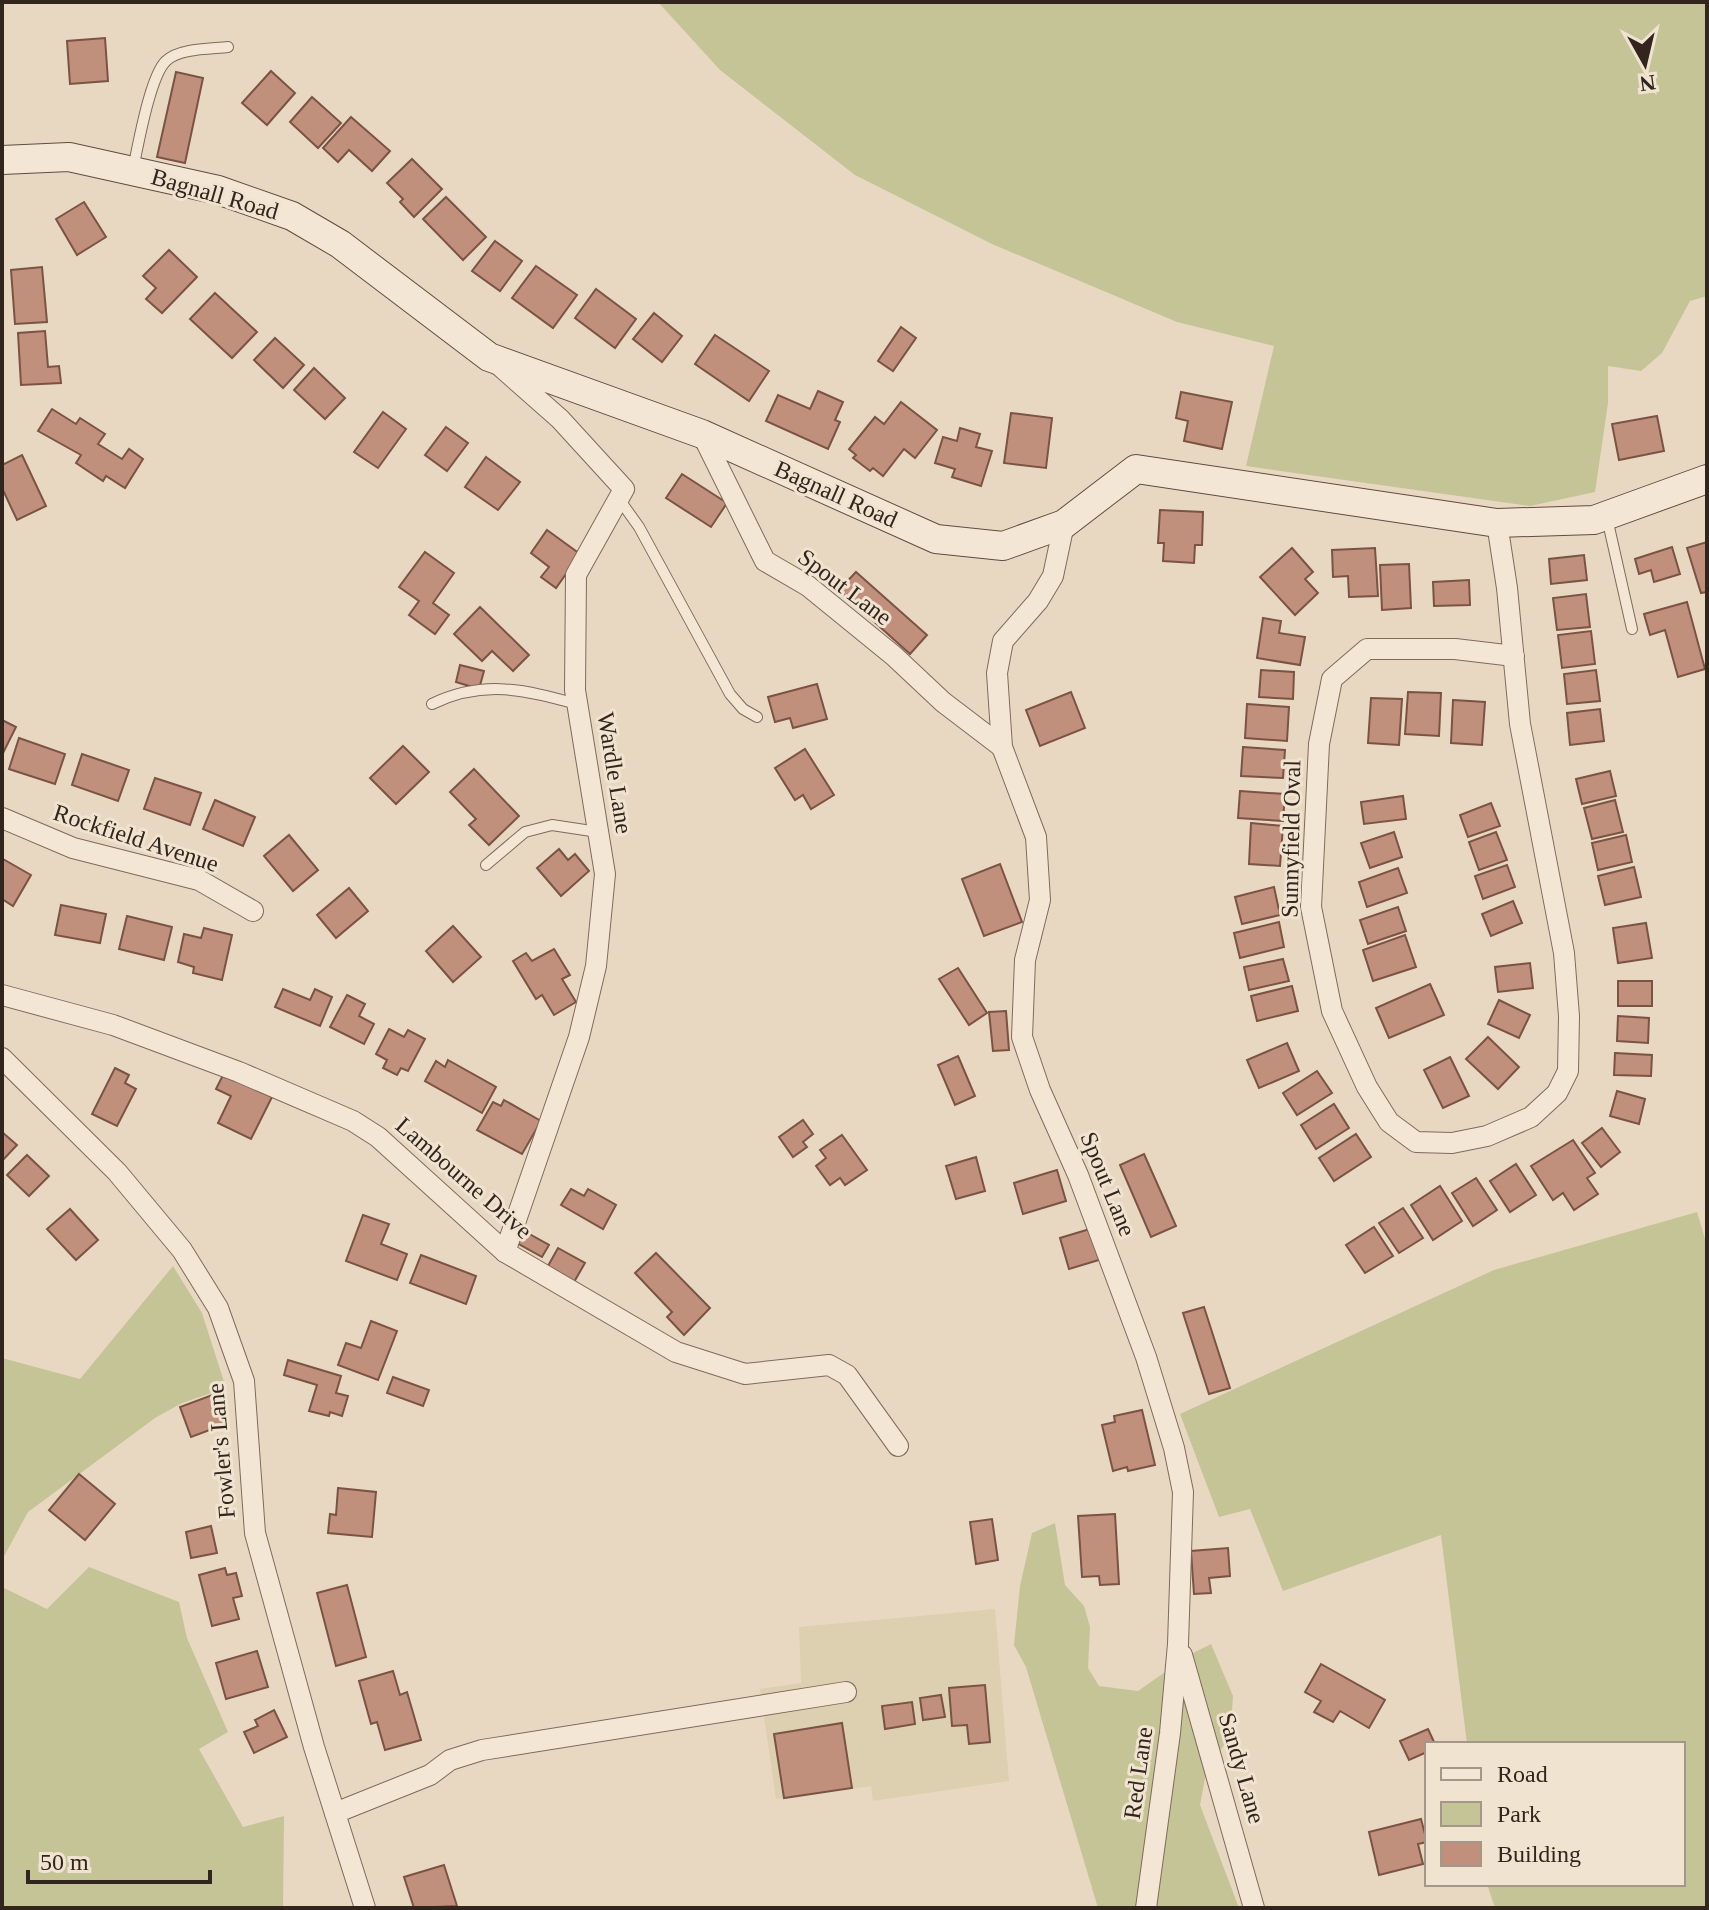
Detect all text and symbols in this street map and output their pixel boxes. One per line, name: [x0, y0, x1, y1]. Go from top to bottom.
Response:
north arrow: [1605, 24, 1685, 104]
text: N: [1638, 70, 1657, 97]
street label: Bagnall Road: [148, 163, 282, 225]
street label: Bagnall Road: [771, 455, 901, 533]
street label: Spout Lane: [793, 544, 897, 630]
street label: Wardle Lane: [593, 710, 637, 836]
street label: Sunnyfield Oval: [1277, 759, 1305, 918]
street label: Rockfield Avenue: [50, 799, 222, 877]
street label: Lambourne Drive: [391, 1112, 537, 1244]
street label: Spout Lane: [1075, 1128, 1141, 1240]
street label: Fowler's Lane: [202, 1382, 240, 1520]
street label: Sandy Lane: [1214, 1710, 1270, 1826]
street label: Red Lane: [1119, 1725, 1157, 1821]
legend: [1425, 1742, 1685, 1886]
text: Road: [1497, 1761, 1548, 1787]
text: Park: [1497, 1801, 1541, 1827]
scale bar: [28, 1834, 210, 1884]
text: Building: [1497, 1841, 1581, 1867]
text: 50 m: [40, 1849, 89, 1875]

